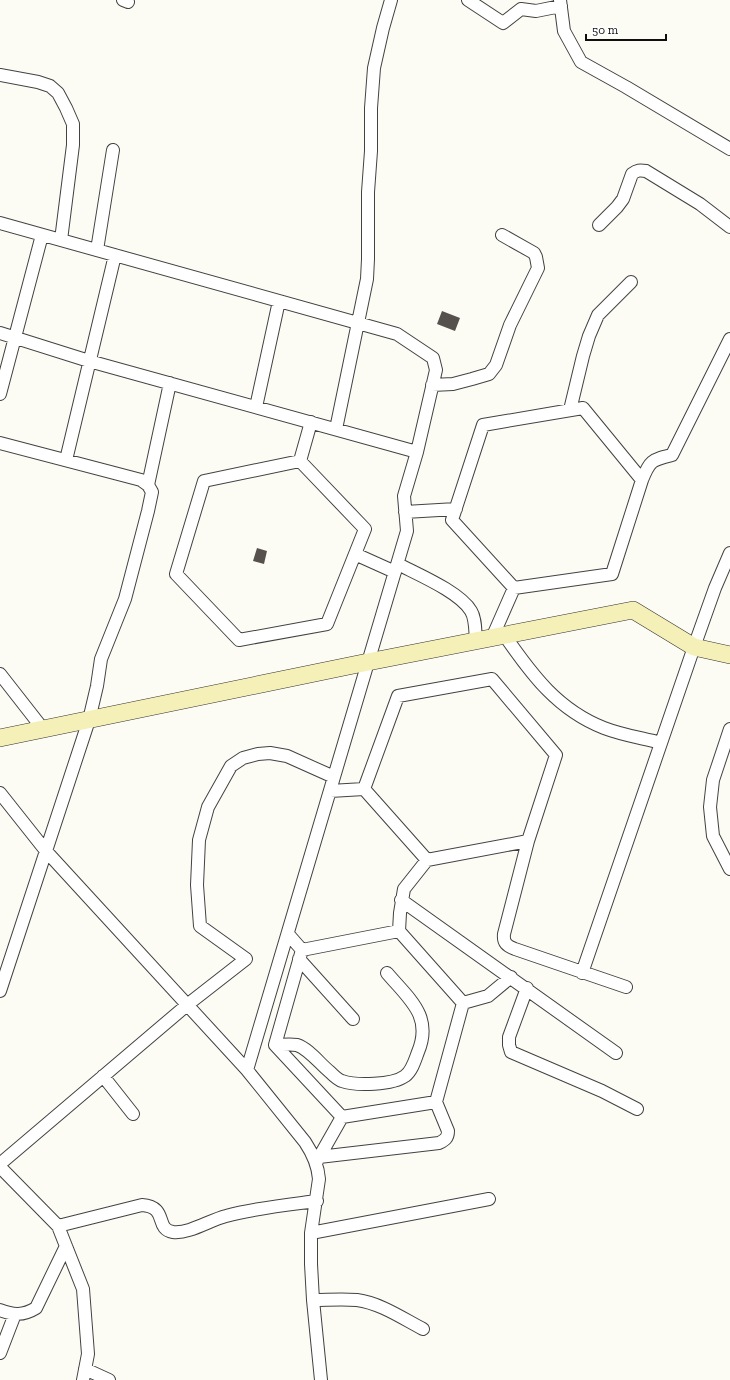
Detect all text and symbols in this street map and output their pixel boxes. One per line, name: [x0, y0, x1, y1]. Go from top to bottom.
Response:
scale bar: [586, 16, 666, 42]
text: 50 m: [592, 23, 619, 37]

